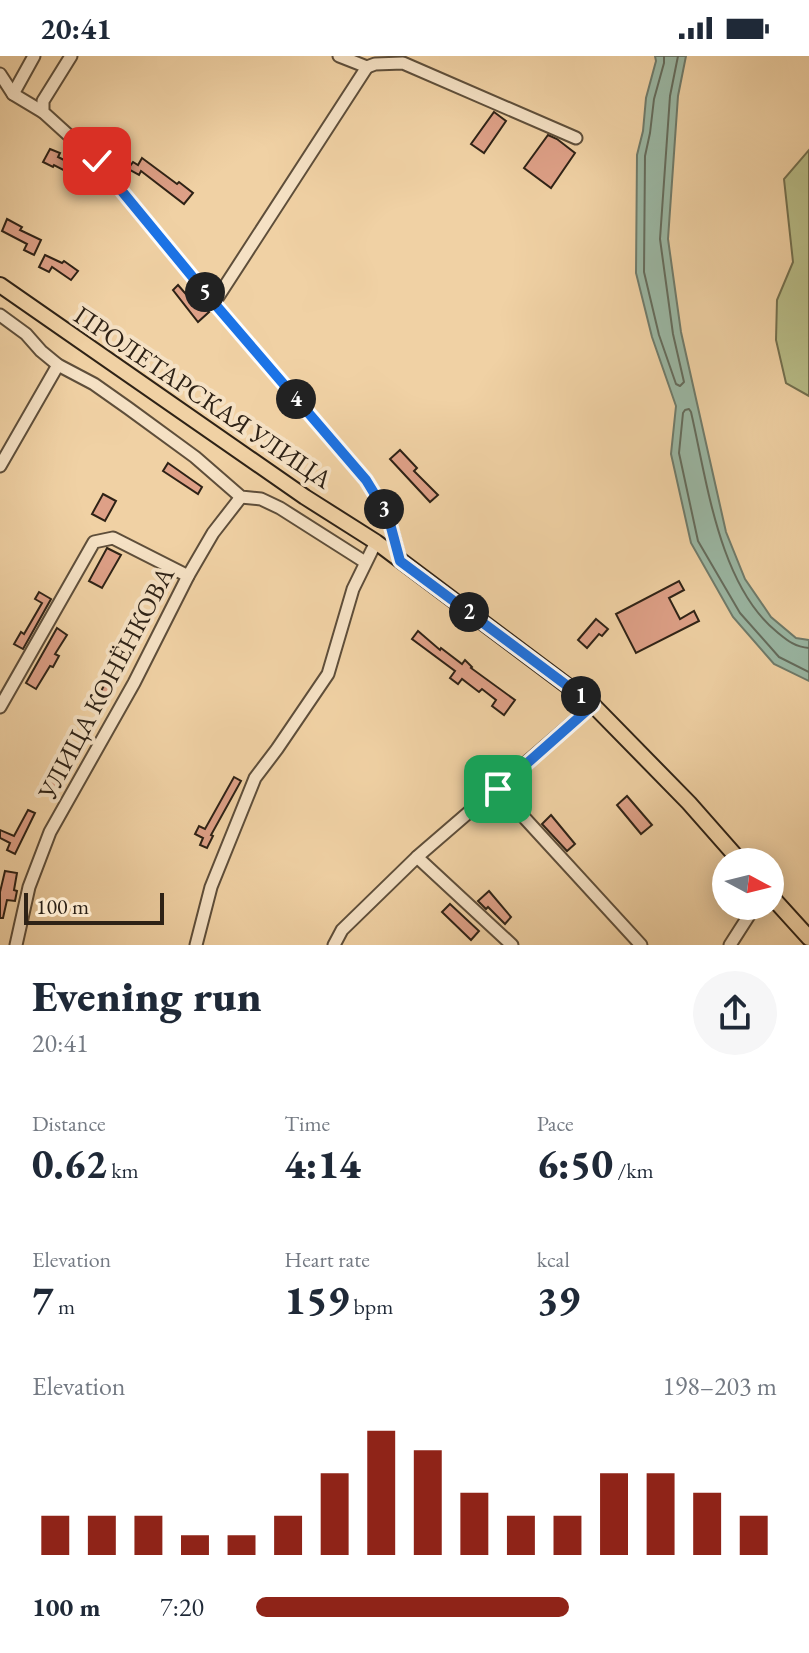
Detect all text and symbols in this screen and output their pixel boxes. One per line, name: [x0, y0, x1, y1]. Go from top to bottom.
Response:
text: 20:41: [40, 9, 112, 48]
pin: [63, 127, 131, 195]
icon: check: [75, 139, 119, 183]
pin: 5: [185, 272, 225, 312]
text: 5: [199, 277, 211, 306]
street label: ПРОЛЕТАРСКАЯ УЛИЦА: [67, 298, 340, 497]
pin: 4: [276, 379, 316, 419]
text: 4: [290, 384, 302, 413]
pin: 3: [364, 489, 404, 529]
text: 3: [378, 494, 390, 523]
street label: УЛИЦА КОНЁНКОВА: [30, 560, 182, 806]
pin: 2: [449, 592, 489, 632]
text: 2: [463, 597, 475, 626]
pin: 1: [561, 676, 601, 716]
text: 1: [575, 681, 587, 710]
pin: [464, 755, 532, 823]
icon: arrive: [476, 767, 520, 811]
north arrow: [712, 848, 784, 920]
map controls: [712, 848, 784, 920]
scale bar: [24, 889, 164, 925]
text: 100 m: [36, 892, 89, 921]
text: Evening run: [32, 967, 262, 1024]
button: share: [693, 971, 777, 1055]
text: 20:41: [32, 1026, 88, 1060]
text: Distance: [32, 1109, 105, 1138]
text: Time: [284, 1109, 330, 1138]
text: Pace: [537, 1109, 574, 1138]
text: 0.62: [32, 1138, 107, 1190]
text: 4:14: [284, 1138, 361, 1190]
text: 6:50: [537, 1138, 613, 1190]
text: km: [107, 1156, 139, 1185]
text: /km: [613, 1156, 654, 1185]
text: Elevation: [32, 1245, 111, 1274]
text: Heart rate: [284, 1245, 370, 1274]
text: kcal: [537, 1245, 570, 1274]
text: 7: [32, 1274, 54, 1326]
text: 159: [284, 1274, 349, 1326]
text: 39: [537, 1274, 580, 1326]
text: m: [54, 1292, 75, 1321]
text: bpm: [349, 1292, 393, 1321]
text: Elevation: [32, 1369, 126, 1403]
text: 198–203 m: [662, 1369, 777, 1403]
text: 100 m: [32, 1590, 100, 1624]
text: 7:20: [160, 1590, 204, 1624]

